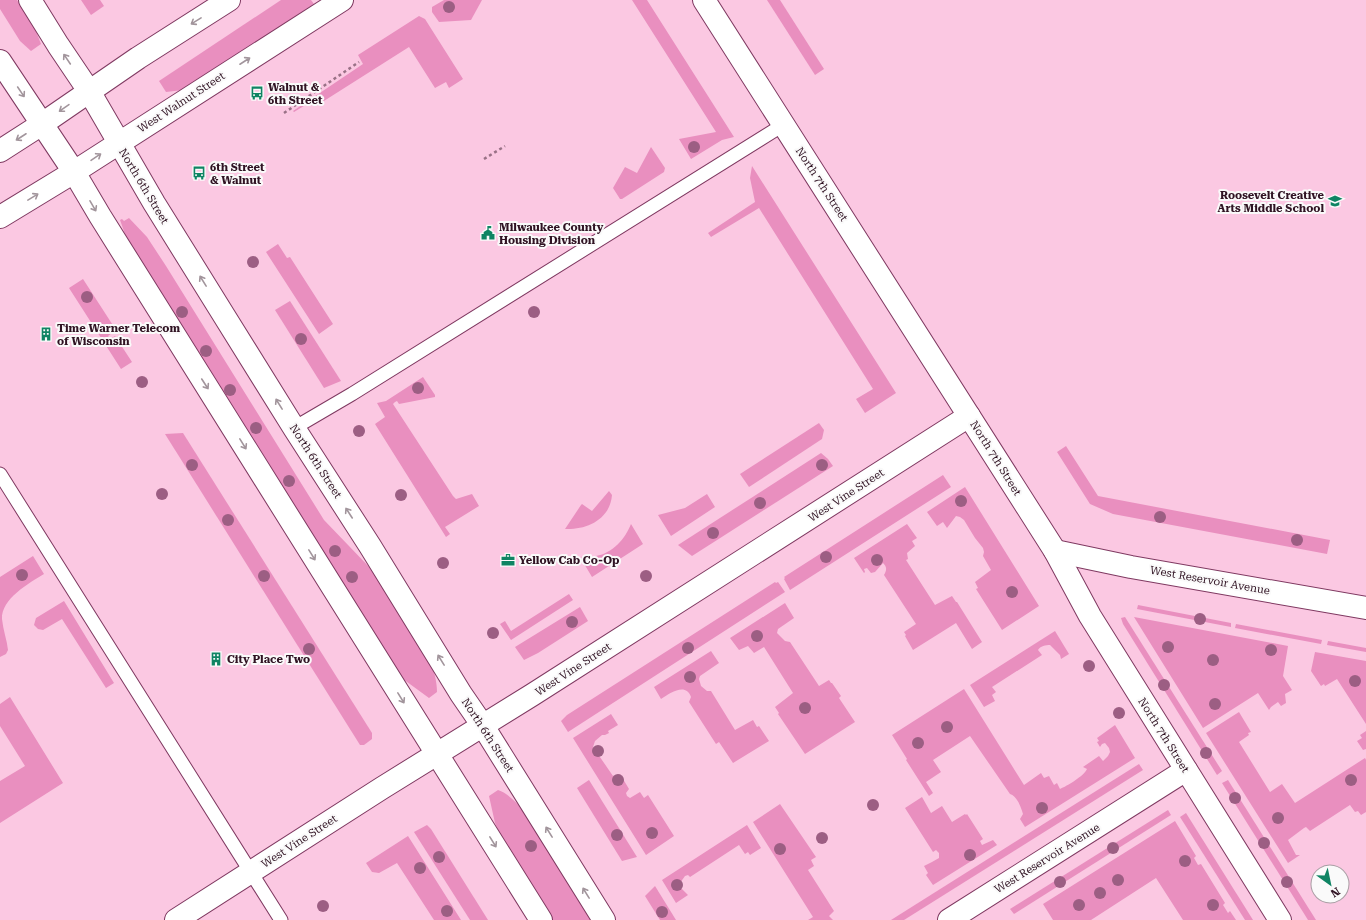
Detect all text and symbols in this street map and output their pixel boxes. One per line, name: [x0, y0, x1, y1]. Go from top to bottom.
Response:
one-way arrow: [191, 17, 202, 25]
one-way arrow: [63, 53, 71, 64]
one-way arrow: [239, 57, 251, 65]
street label: West Walnut Street: [135, 69, 227, 135]
place label: Walnut & 6th Street: [268, 81, 323, 107]
bus stop icon: Walnut & 6th Street: [249, 85, 265, 101]
one-way arrow: [17, 87, 25, 98]
one-way arrow: [59, 104, 70, 112]
one-way arrow: [16, 133, 27, 141]
street label: North 7th Street: [793, 145, 850, 224]
street label: North 6th Street: [116, 146, 171, 226]
one-way arrow: [90, 153, 102, 161]
place label: 6th Street & Walnut: [210, 161, 265, 187]
bus stop icon: 6th Street & Walnut: [191, 165, 207, 181]
place label: Roosevelt Creative Arts Middle School: [1217, 189, 1325, 215]
one-way arrow: [27, 193, 38, 201]
school or university icon: Roosevelt Creative Arts Middle School: [1327, 193, 1343, 209]
one-way arrow: [90, 200, 98, 212]
place label: Milwaukee County Housing Division: [499, 221, 604, 247]
public building icon: Milwaukee County Housing Division: [480, 225, 496, 241]
one-way arrow: [198, 275, 206, 287]
place label: Time Warner Telecom of Wisconsin: [57, 322, 180, 348]
building icon: Time Warner Telecom of Wisconsin: [38, 326, 54, 342]
one-way arrow: [201, 378, 209, 389]
one-way arrow: [275, 399, 283, 410]
street label: North 7th Street: [967, 418, 1024, 498]
street label: North 6th Street: [287, 422, 344, 501]
one-way arrow: [239, 438, 247, 449]
street label: West Vine Street: [806, 466, 887, 525]
one-way arrow: [345, 508, 353, 519]
one-way arrow: [308, 549, 316, 561]
office icon: Yellow Cab Co-Op: [500, 552, 516, 568]
place label: Yellow Cab Co-Op: [519, 554, 620, 567]
street label: West Reservoir Avenue: [1149, 564, 1271, 597]
street label: West Vine Street: [533, 640, 614, 699]
building icon: City Place Two: [208, 651, 224, 667]
place label: City Place Two: [227, 653, 310, 666]
one-way arrow: [437, 655, 445, 666]
one-way arrow: [397, 692, 405, 703]
street label: North 7th Street: [1135, 695, 1192, 775]
street label: North 6th Street: [459, 696, 516, 775]
street label: West Vine Street: [259, 812, 340, 871]
street label: West Reservoir Avenue: [992, 821, 1102, 896]
one-way arrow: [545, 827, 553, 838]
one-way arrow: [488, 837, 497, 848]
north arrow: [1310, 864, 1350, 904]
text: N: [1328, 884, 1342, 900]
one-way arrow: [582, 887, 590, 899]

